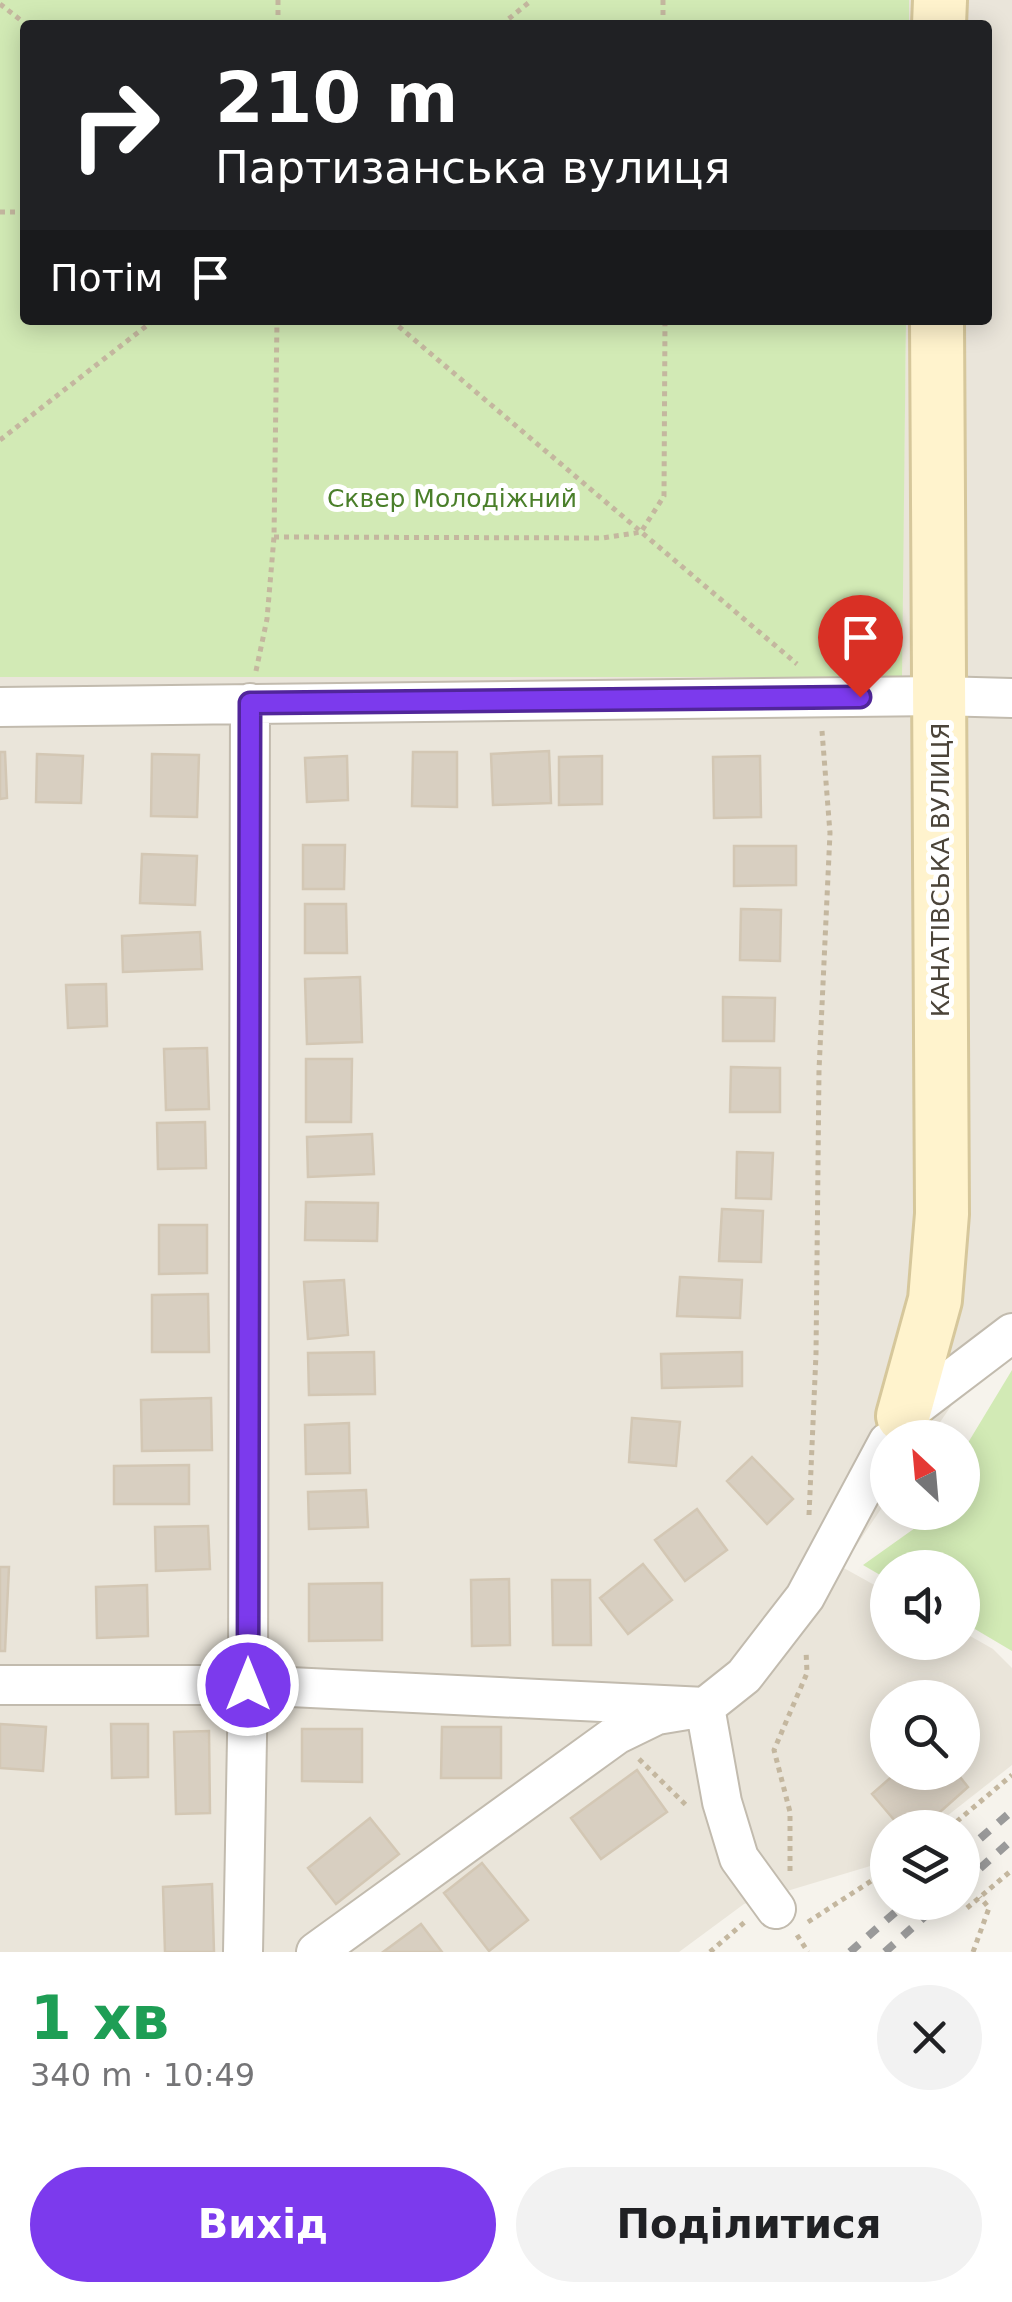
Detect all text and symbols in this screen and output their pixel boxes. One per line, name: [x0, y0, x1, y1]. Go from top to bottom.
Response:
text: 210 m: [215, 57, 458, 139]
icon: right: [50, 60, 180, 190]
text: Партизанська вулиця: [215, 141, 731, 194]
icon: arrive: [183, 250, 238, 305]
text: Потім: [50, 256, 163, 300]
park label: Сквер Молодіжний: [327, 484, 577, 513]
pin: [818, 595, 903, 698]
icon: arrive: [833, 610, 888, 665]
street label: КАНАТІВСЬКА ВУЛИЦЯ: [926, 723, 955, 1017]
north arrow: [870, 1420, 980, 1530]
map controls: [870, 1420, 980, 1920]
button: sound: [870, 1550, 980, 1660]
position arrow: [196, 1633, 300, 1737]
button: search: [870, 1680, 980, 1790]
button: layers: [870, 1810, 980, 1920]
text: 1 хв: [30, 1983, 169, 2053]
button: close: [877, 1985, 982, 2090]
text: 340 m · 10:49: [30, 2056, 255, 2094]
button: Вихід: [30, 2167, 496, 2282]
button: Поділитися: [516, 2167, 982, 2282]

